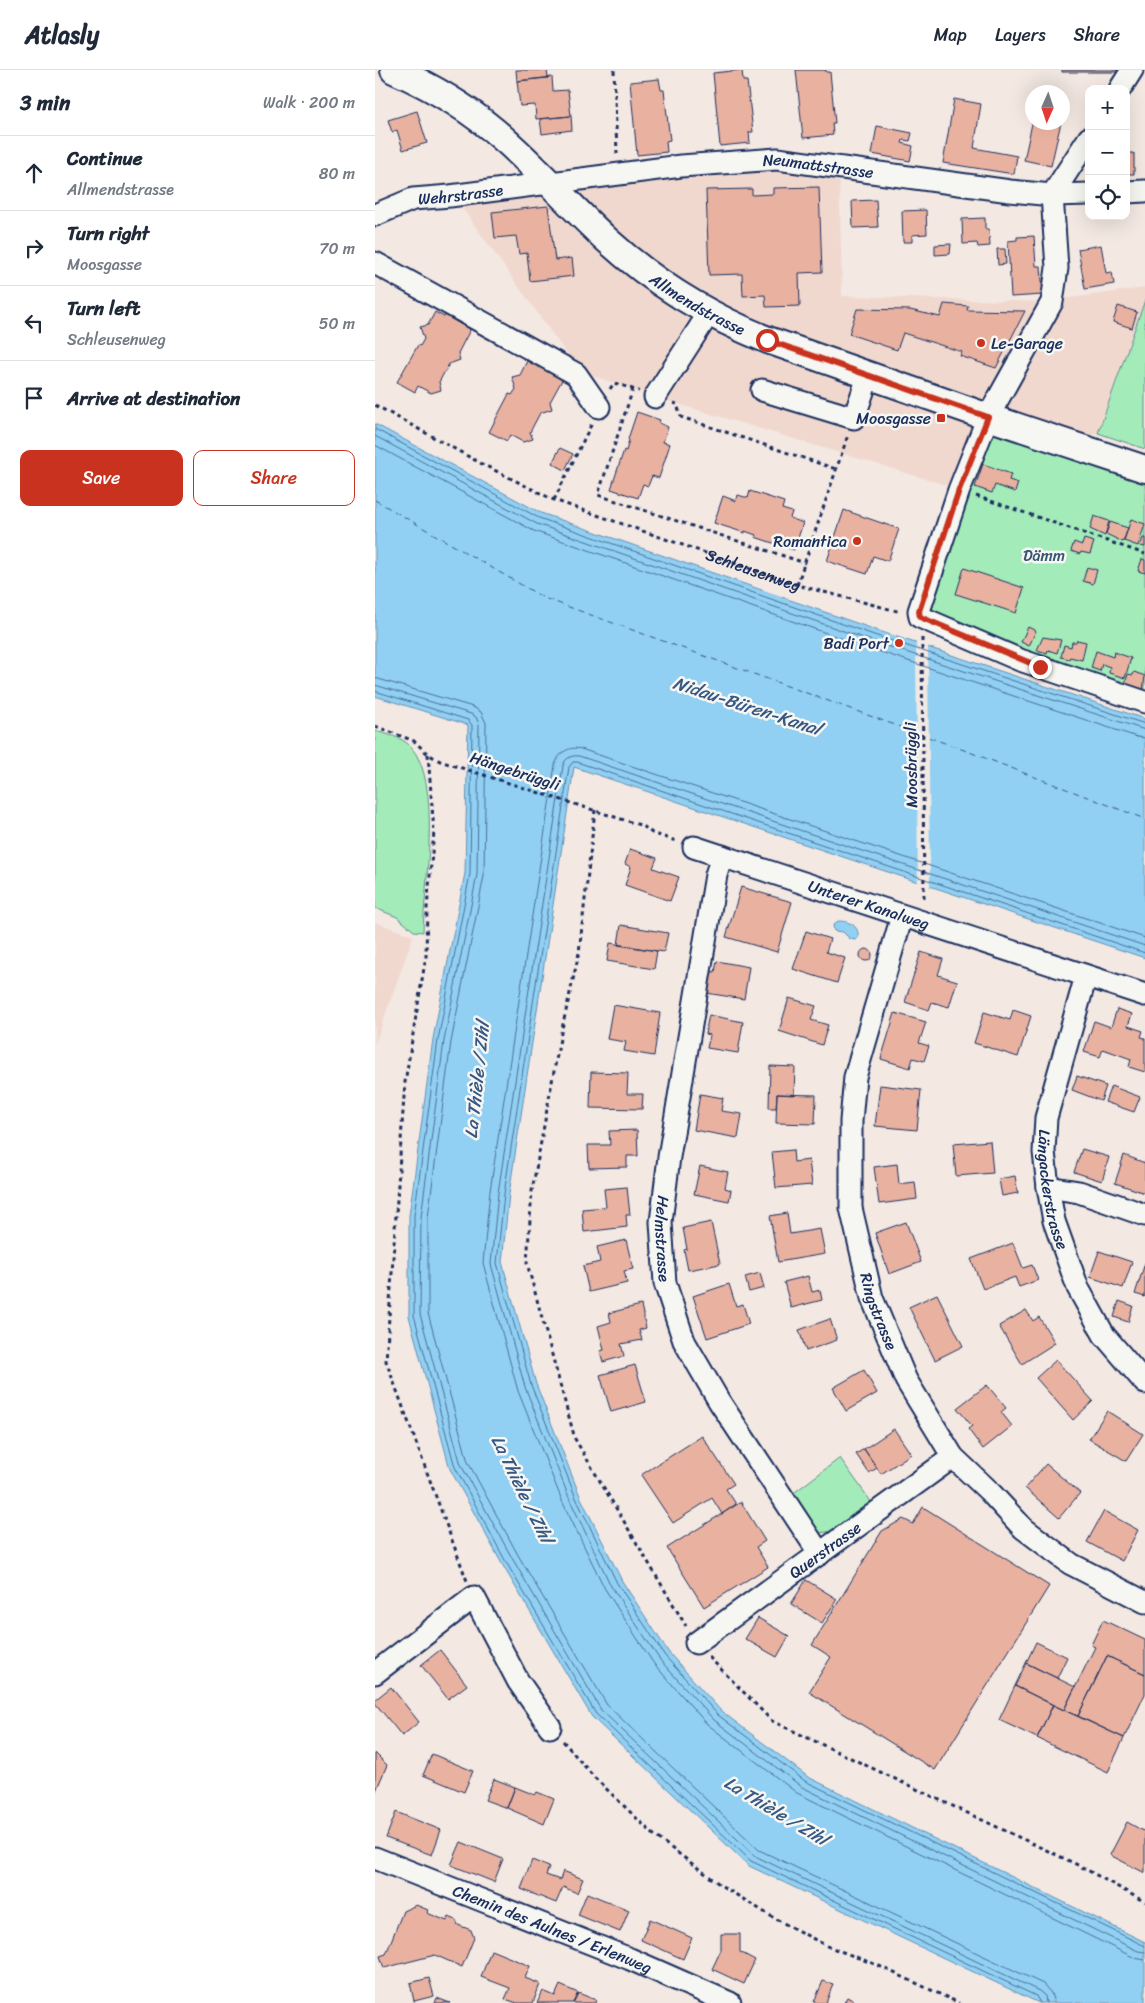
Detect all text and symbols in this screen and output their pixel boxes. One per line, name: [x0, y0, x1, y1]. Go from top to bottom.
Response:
text: Atlasly: [25, 14, 99, 56]
text: Map: [934, 19, 967, 51]
text: Layers: [995, 19, 1046, 51]
text: Share: [1074, 19, 1120, 51]
text: 3 min: [20, 84, 70, 122]
north arrow: [1025, 85, 1070, 130]
map controls: [1085, 85, 1130, 220]
button: +: [1085, 85, 1130, 130]
text: Walk · 200 m: [263, 88, 355, 117]
button: −: [1085, 130, 1130, 175]
text: Continue: [67, 142, 143, 175]
street label: Neumattstrasse: [761, 144, 876, 187]
icon: ahead: [20, 159, 48, 187]
text: 80 m: [319, 159, 355, 188]
text: Allmendstrasse: [67, 175, 174, 204]
street label: Wehrstrasse: [417, 175, 505, 213]
button: locate: [1085, 175, 1130, 220]
text: Turn right: [67, 217, 149, 250]
icon: right: [20, 234, 48, 262]
text: 70 m: [319, 234, 355, 263]
text: Moosgasse: [67, 250, 142, 279]
street label: Allmendstrasse: [643, 264, 751, 343]
text: Turn left: [67, 292, 140, 325]
icon: left: [20, 309, 48, 337]
text: 50 m: [319, 309, 355, 338]
text: Schleusenweg: [67, 325, 166, 354]
route start: [756, 329, 779, 352]
place label: Le-Garage: [991, 329, 1063, 358]
marker: Le-Garage: [975, 337, 987, 349]
text: Arrive at destination: [67, 382, 240, 415]
icon: arrive: [20, 384, 48, 412]
place label: Moosgasse: [856, 404, 931, 433]
marker: Moosgasse: [935, 412, 947, 424]
button: Save: [20, 450, 183, 506]
button: Share: [193, 450, 355, 506]
place label: Romantica: [773, 527, 847, 556]
marker: Romantica: [851, 535, 863, 547]
street label: Schleusenweg: [702, 540, 805, 600]
park label: Dämm: [1023, 541, 1065, 570]
place label: Badi Port: [824, 629, 890, 658]
marker: Badi Port: [893, 637, 905, 649]
route end: [1029, 656, 1052, 679]
water label: Nidau-Büren-Kanal: [669, 667, 829, 746]
street label: Moosbrüggli: [896, 721, 926, 808]
street label: Hängebrüggli: [466, 743, 564, 799]
street label: Unterer Kanalweg: [804, 871, 933, 938]
water label: La Thièle / Zihl: [455, 1016, 499, 1140]
street label: Längackerstrasse: [1029, 1129, 1078, 1254]
street label: Helmstrasse: [646, 1194, 679, 1283]
street label: Ringstrasse: [852, 1270, 907, 1355]
water label: La Thièle / Zihl: [482, 1430, 564, 1552]
street label: Querstrasse: [782, 1513, 867, 1586]
water label: La Thièle / Zihl: [718, 1767, 838, 1857]
street label: Chemin des Aulnes / Erlenweg: [448, 1876, 657, 1982]

